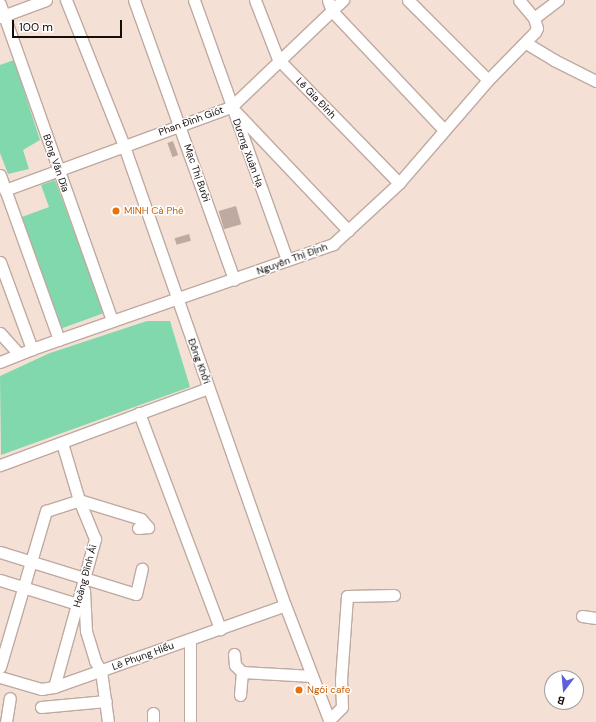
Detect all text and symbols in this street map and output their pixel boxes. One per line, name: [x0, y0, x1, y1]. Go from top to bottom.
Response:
scale bar: [14, 12, 124, 38]
text: 100 m: [19, 19, 53, 35]
street label: Lê Gia Đỉnh: [294, 75, 338, 121]
street label: Phan Đình Giót: [157, 104, 225, 138]
street label: Dương Xuân Hạ: [230, 117, 266, 189]
street label: Bông Văn Dĩa: [40, 132, 72, 194]
street label: Mạc Thị Bưởi: [182, 143, 212, 203]
place label: MINH Cà Phê: [124, 205, 184, 217]
marker: MINH Cà Phê: [111, 206, 121, 216]
street label: Nguyễn Thị Định: [255, 241, 329, 277]
street label: Đồng Khởi: [185, 337, 213, 385]
street label: Hoàng Đình Ái: [71, 543, 99, 609]
street label: Lê Phụng Hiểu: [110, 639, 176, 673]
north arrow: [544, 670, 584, 710]
place label: Ngói cafe: [307, 684, 350, 696]
marker: Ngói cafe: [294, 685, 304, 695]
text: B: [556, 693, 566, 708]

